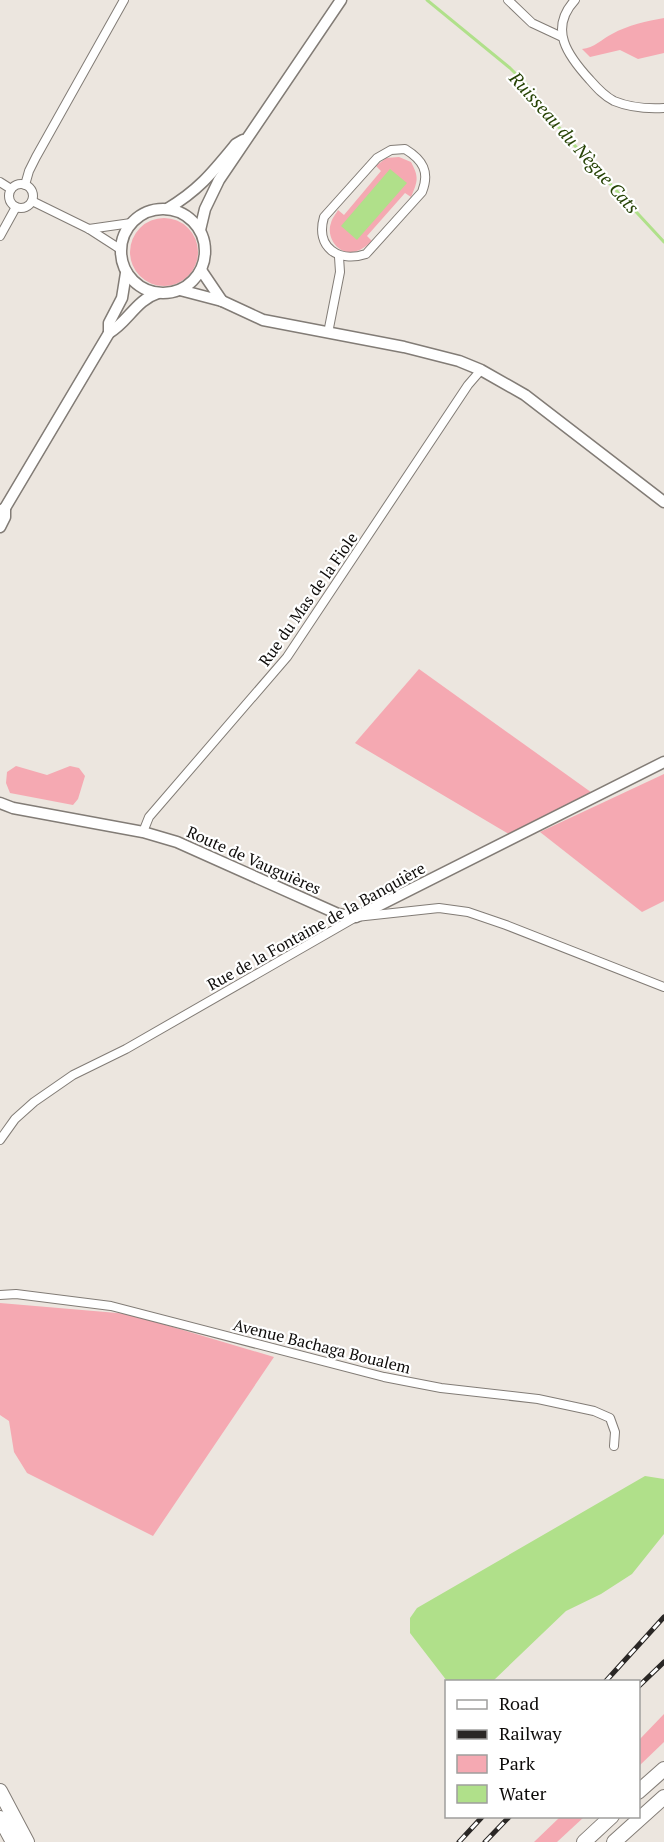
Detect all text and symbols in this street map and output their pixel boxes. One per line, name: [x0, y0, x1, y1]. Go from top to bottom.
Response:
water label: Ruisseau du Nègue Cats: [504, 65, 645, 219]
street label: Rue du Mas de la Fiole: [253, 528, 363, 670]
street label: Route de Vauguières: [183, 821, 325, 899]
street label: Rue de la Fontaine de la Banquière: [203, 857, 429, 995]
street label: Avenue Bachaga Boualem: [231, 1313, 413, 1379]
legend: [445, 1680, 640, 1818]
text: Road: [499, 1691, 539, 1715]
text: Railway: [499, 1721, 563, 1745]
text: Park: [499, 1751, 536, 1775]
text: Water: [499, 1781, 546, 1805]

